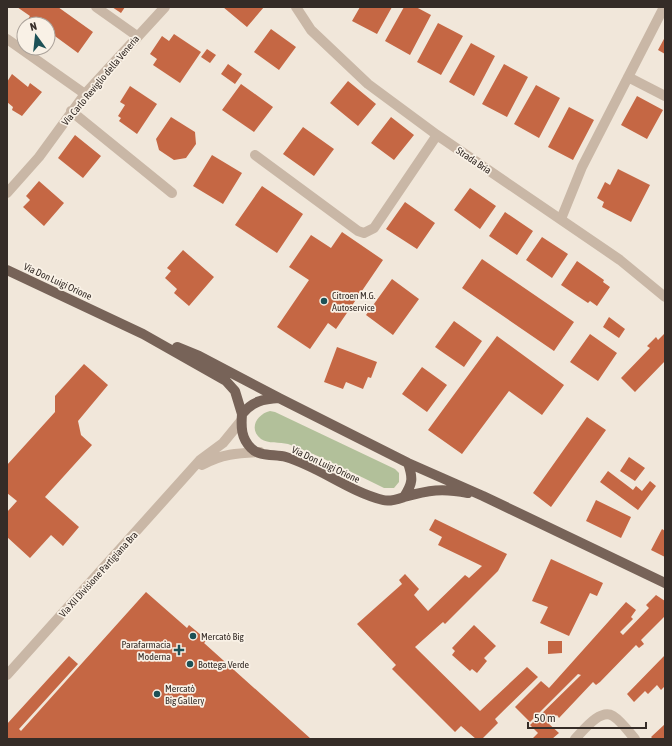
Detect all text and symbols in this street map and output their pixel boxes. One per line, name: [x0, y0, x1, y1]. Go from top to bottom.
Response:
north arrow: [16, 16, 56, 56]
text: N: [29, 20, 38, 33]
street label: Via Carlo Reviglio della Veneria: [59, 33, 142, 128]
street label: Strada Bria: [454, 145, 494, 176]
street label: Via Don Luigi Orione: [22, 261, 94, 302]
place label: Citroen M.G. Autoservice: [332, 290, 376, 313]
marker: Citroen M.G. Autoservice: [319, 296, 329, 306]
street label: Via Don Luigi Orione: [290, 444, 362, 485]
street label: Via XII Divisione Partigiana Bra: [57, 529, 140, 619]
marker: Mercatò Big: [188, 631, 198, 641]
place label: Mercatò Big: [201, 631, 244, 642]
place label: Parafarmacia Moderna: [121, 639, 171, 662]
marker: Parafarmacia Moderna: [174, 645, 184, 655]
marker: Bottega Verde: [185, 659, 195, 669]
place label: Bottega Verde: [198, 659, 250, 670]
place label: Mercatò Big Gallery: [165, 683, 204, 706]
marker: Mercatò Big Gallery: [152, 689, 162, 699]
scale bar: [528, 704, 646, 730]
text: 50 m: [534, 711, 556, 725]

